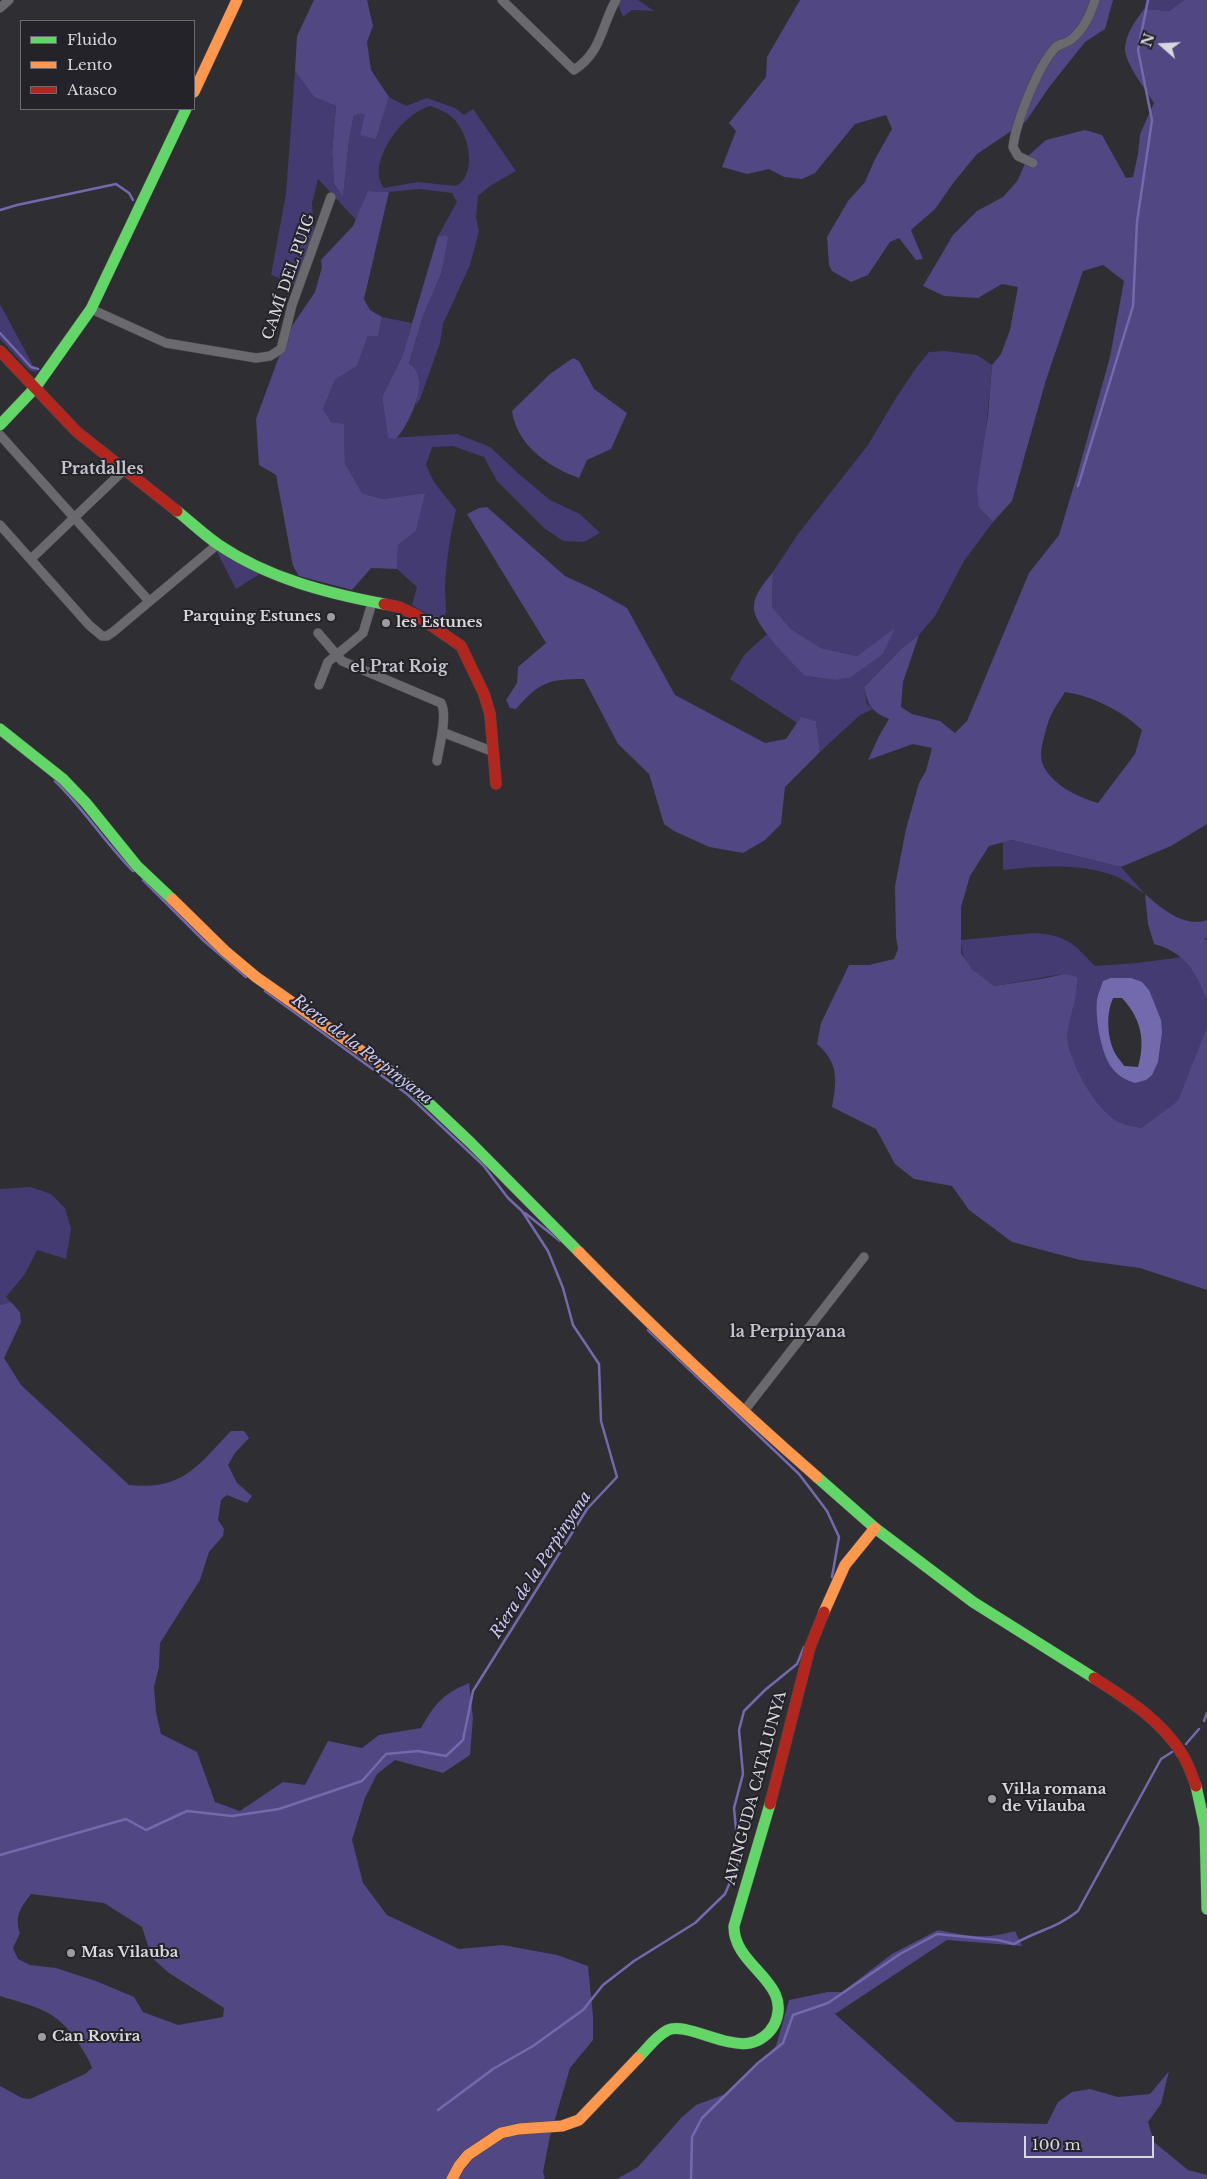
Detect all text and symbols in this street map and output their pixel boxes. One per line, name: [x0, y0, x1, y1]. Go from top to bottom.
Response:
legend: [20, 20, 195, 110]
north arrow: [1137, 20, 1187, 70]
text: Fluido: [67, 30, 117, 49]
text: N: [1137, 31, 1158, 49]
text: Lento: [67, 55, 112, 74]
text: Atasco: [67, 80, 117, 99]
street label: CAMÍ DEL PUIG: [259, 212, 319, 342]
district label: Pratdalles: [60, 459, 144, 479]
place label: Parquing Estunes: [183, 608, 321, 626]
marker: Parquing Estunes: [325, 611, 337, 623]
place label: les Estunes: [396, 614, 483, 632]
marker: les Estunes: [380, 617, 392, 629]
district label: el Prat Roig: [350, 657, 448, 677]
water label: Riera de la Perpinyana: [288, 991, 436, 1109]
district label: la Perpinyana: [730, 1322, 846, 1342]
water label: Riera de la Perpinyana: [486, 1488, 596, 1642]
street label: AVINGUDA CATALUNYA: [721, 1689, 791, 1887]
place label: Vil·la romana de Vilauba: [1002, 1781, 1106, 1816]
marker: Vil·la romana de Vilauba: [986, 1793, 998, 1805]
place label: Mas Vilauba: [81, 1944, 178, 1962]
marker: Mas Vilauba: [65, 1947, 77, 1959]
place label: Can Rovira: [52, 2028, 140, 2046]
marker: Can Rovira: [36, 2031, 48, 2043]
scale bar: [1027, 2126, 1157, 2158]
text: 100 m: [1032, 2135, 1081, 2154]

